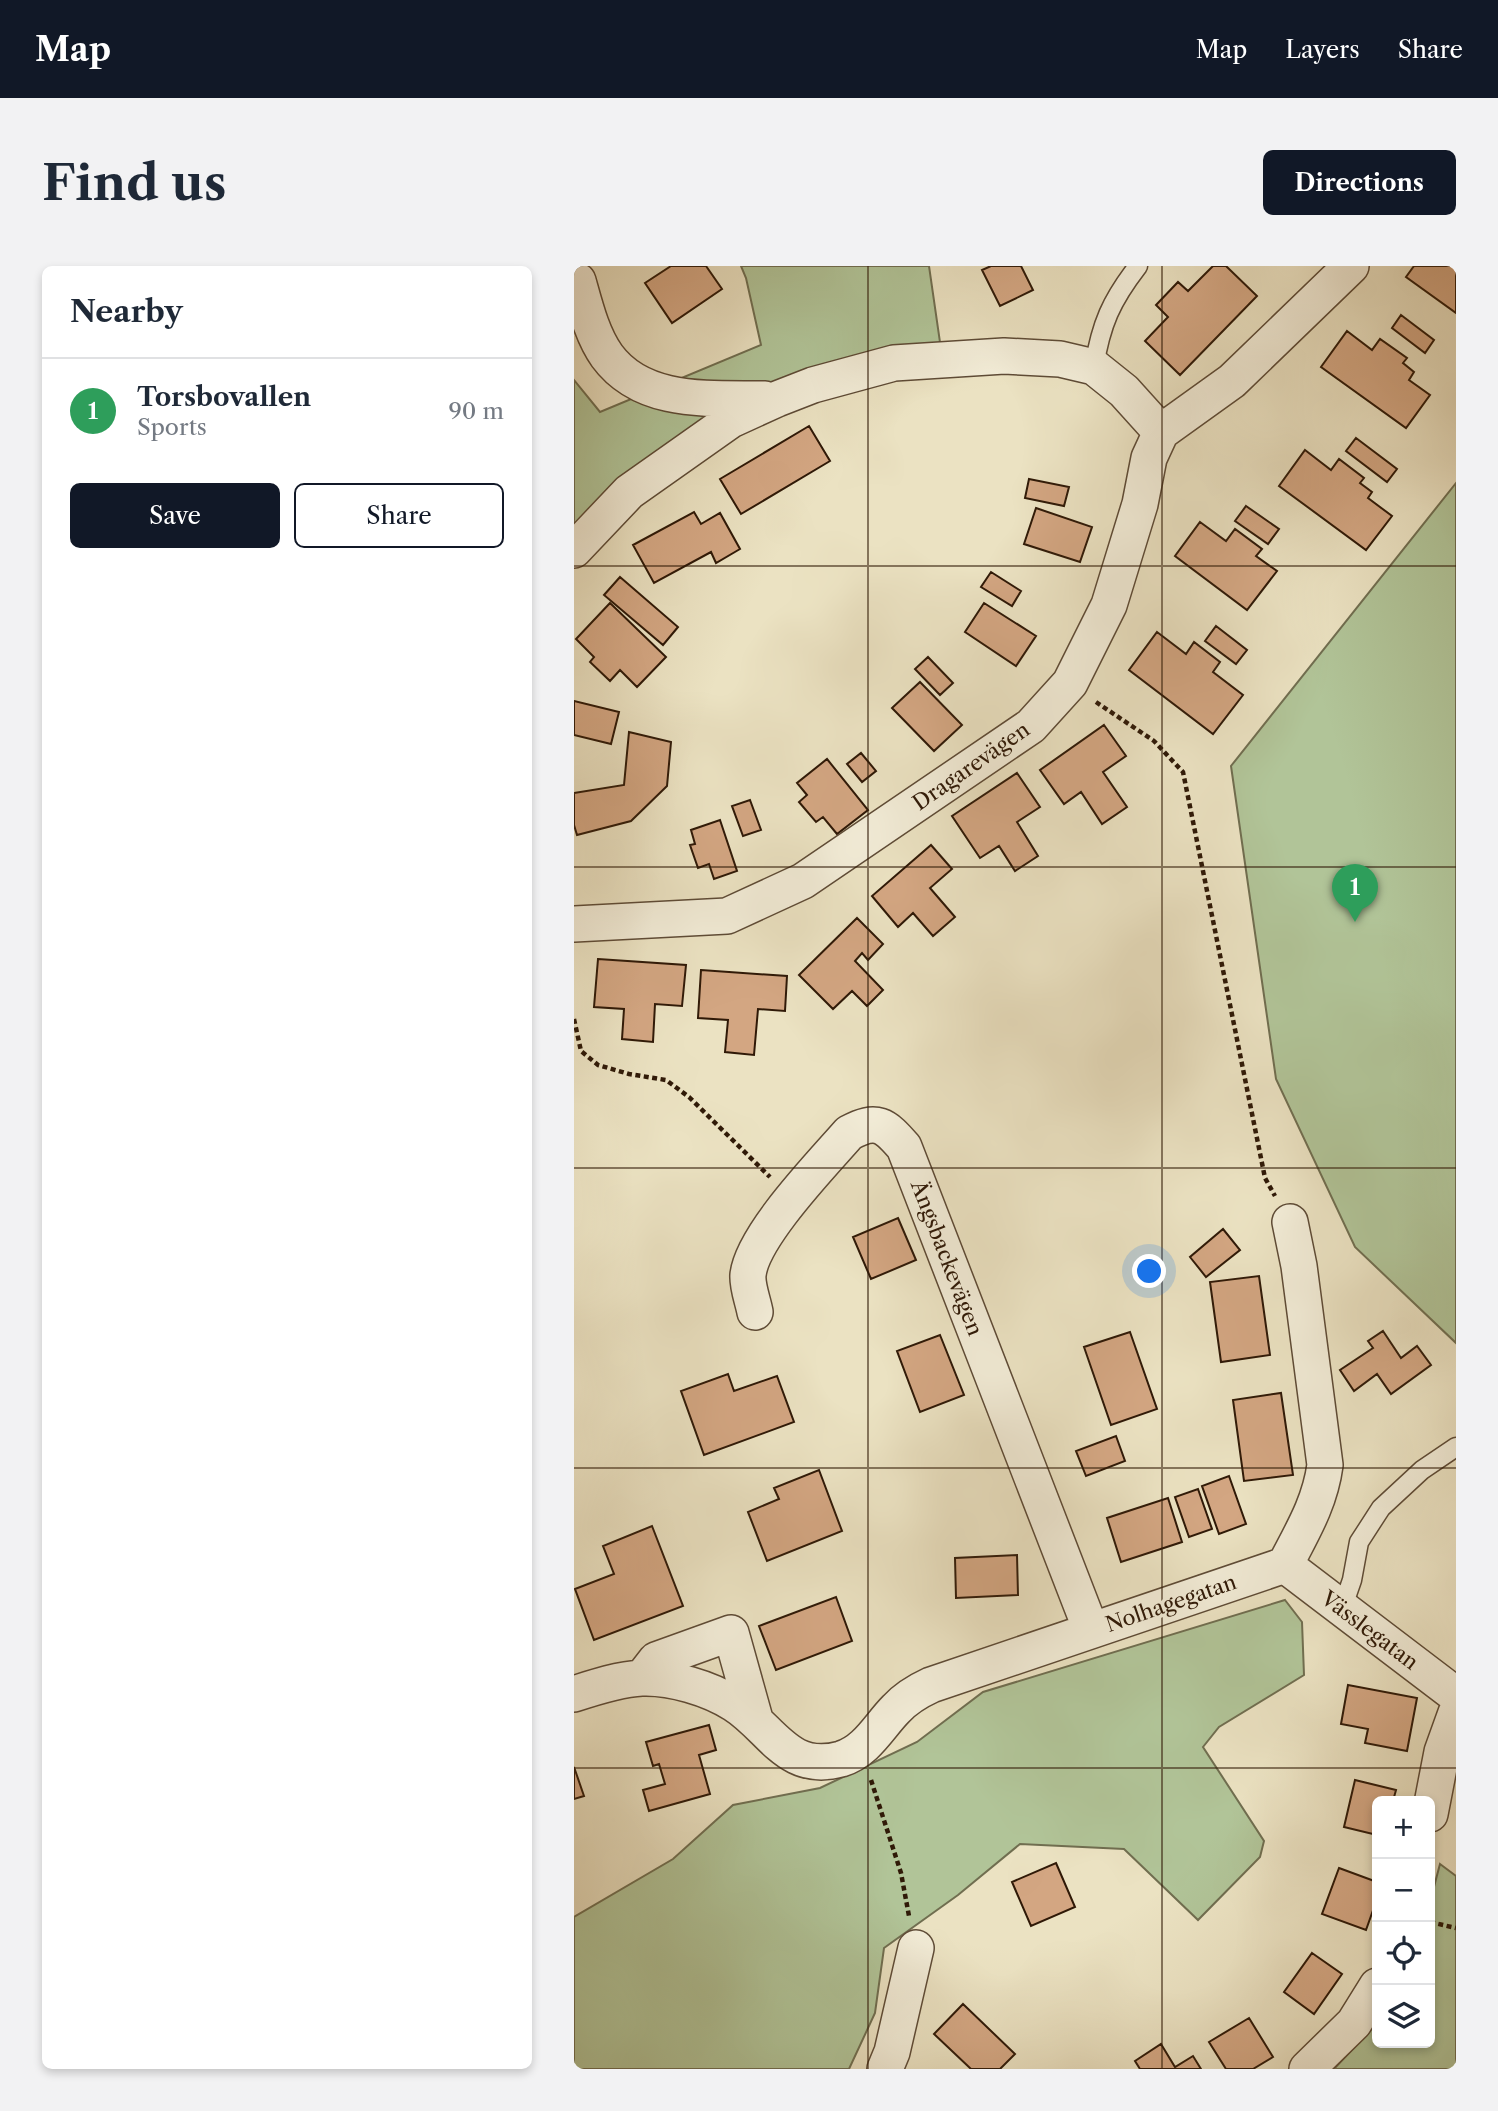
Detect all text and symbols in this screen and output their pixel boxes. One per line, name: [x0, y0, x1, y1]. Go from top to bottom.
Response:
text: Map: [35, 29, 111, 70]
text: Map: [1196, 35, 1247, 64]
text: Layers: [1285, 35, 1360, 64]
text: Share: [1398, 35, 1463, 64]
button: Directions: [1263, 150, 1456, 215]
text: Find us: [42, 152, 226, 213]
text: Nearby: [70, 293, 183, 330]
text: Torsbovallen: [137, 381, 311, 413]
text: 1: [88, 397, 98, 425]
text: 90 m: [448, 397, 504, 425]
text: Sports: [137, 413, 207, 441]
button: Save: [70, 483, 280, 548]
button: Share: [294, 483, 504, 548]
street label: Dragarevägen: [908, 717, 1034, 815]
pin: 1: [1332, 864, 1378, 922]
street label: Ängsbackevägen: [906, 1176, 988, 1339]
your location: [1132, 1254, 1166, 1288]
street label: Nolhagegatan: [1102, 1569, 1240, 1637]
street label: Vässlegatan: [1316, 1585, 1423, 1675]
map controls: [1372, 1796, 1435, 2048]
button: +: [1372, 1796, 1435, 1859]
button: −: [1372, 1859, 1435, 1922]
button: locate: [1372, 1922, 1435, 1985]
button: layers: [1372, 1985, 1435, 2048]

